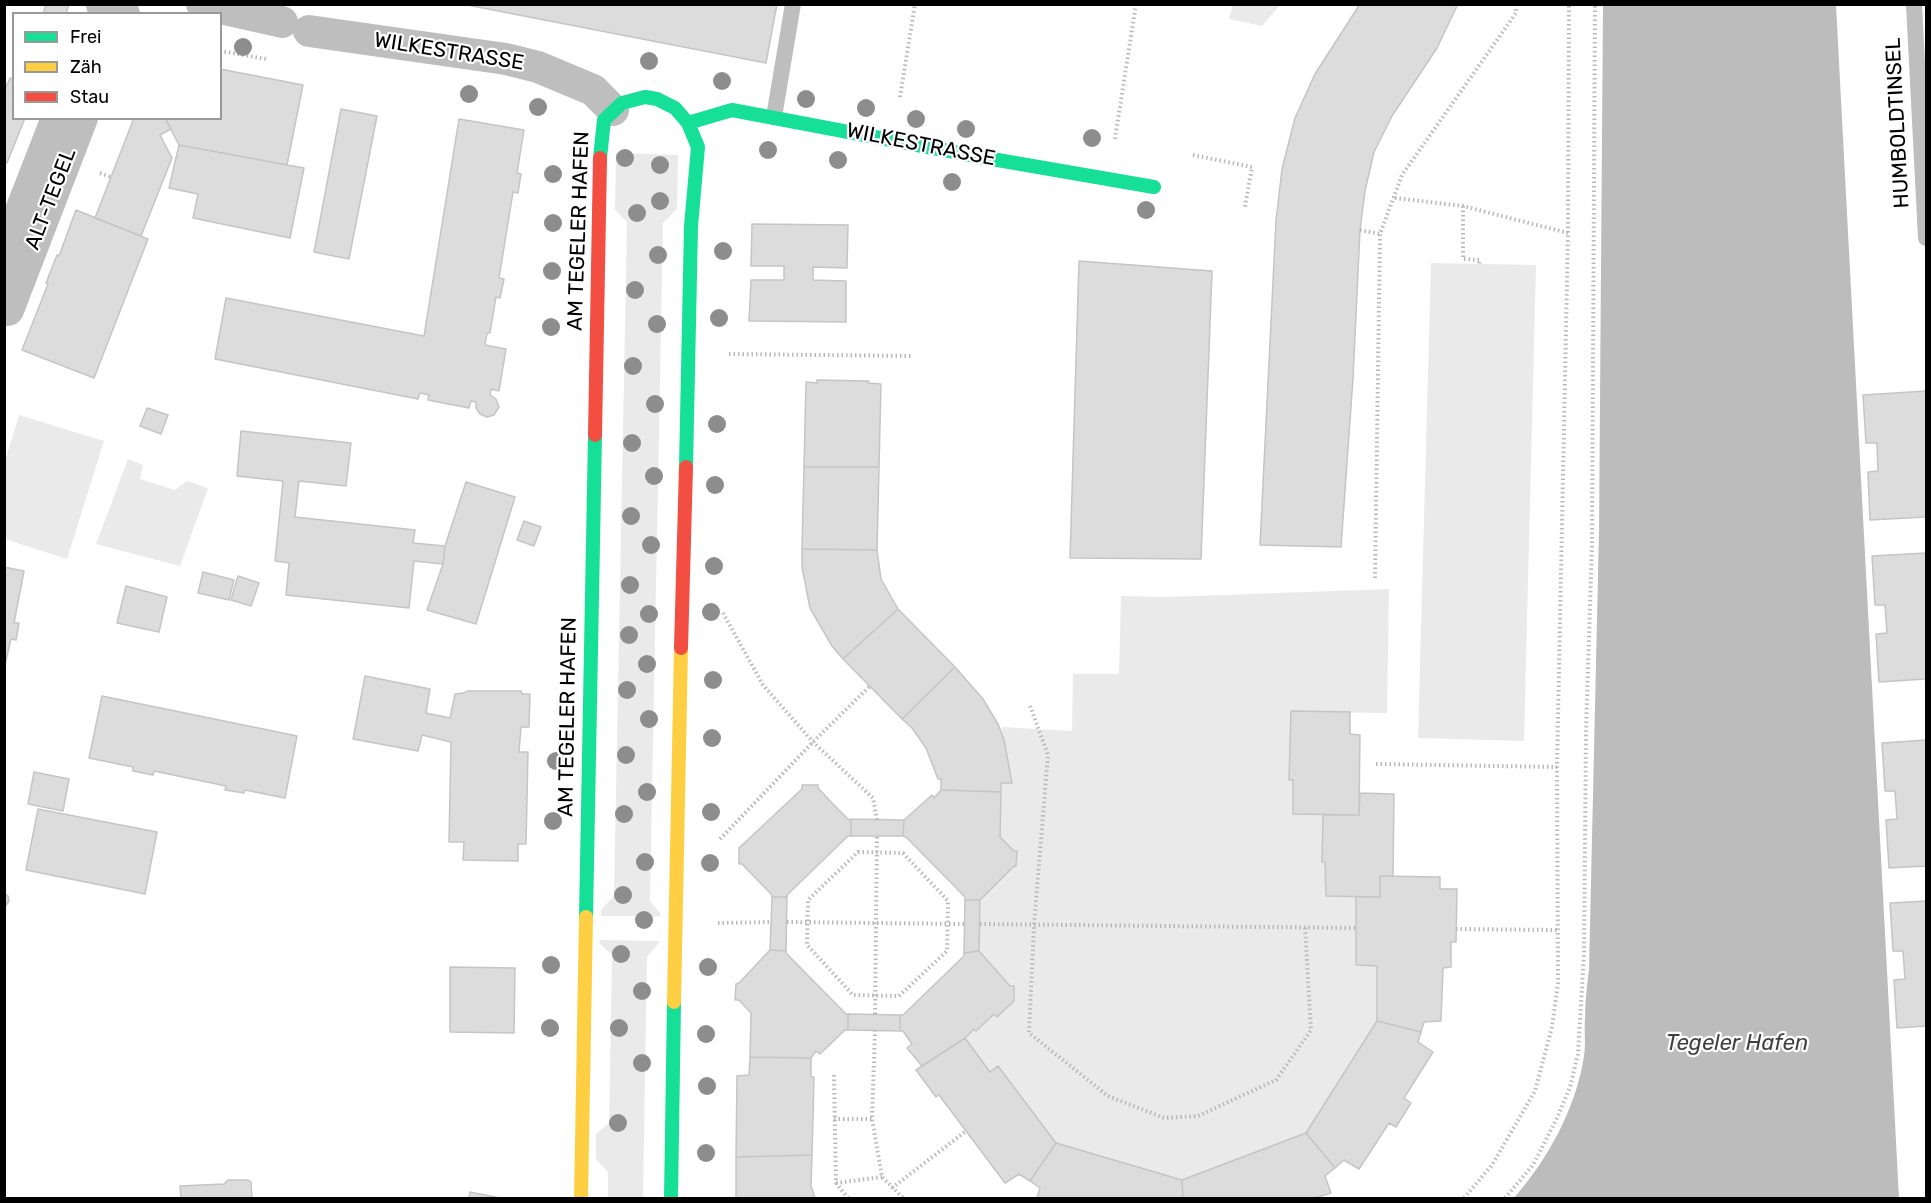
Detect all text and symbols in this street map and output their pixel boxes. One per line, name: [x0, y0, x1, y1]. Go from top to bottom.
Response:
legend: [12, 12, 222, 120]
text: Frei: [70, 26, 101, 48]
street label: WILKESTRASSE: [372, 28, 526, 76]
street label: HUMBOLDTINSEL: [1881, 37, 1915, 209]
text: Zäh: [70, 56, 102, 78]
text: Stau: [70, 86, 109, 108]
street label: WILKESTRASSE: [844, 118, 998, 172]
street label: AM TEGELER HAFEN: [563, 131, 595, 331]
street label: ALT-TEGEL: [20, 145, 82, 253]
street label: AM TEGELER HAFEN: [554, 617, 582, 817]
water label: Tegeler Hafen: [1666, 1031, 1808, 1057]

